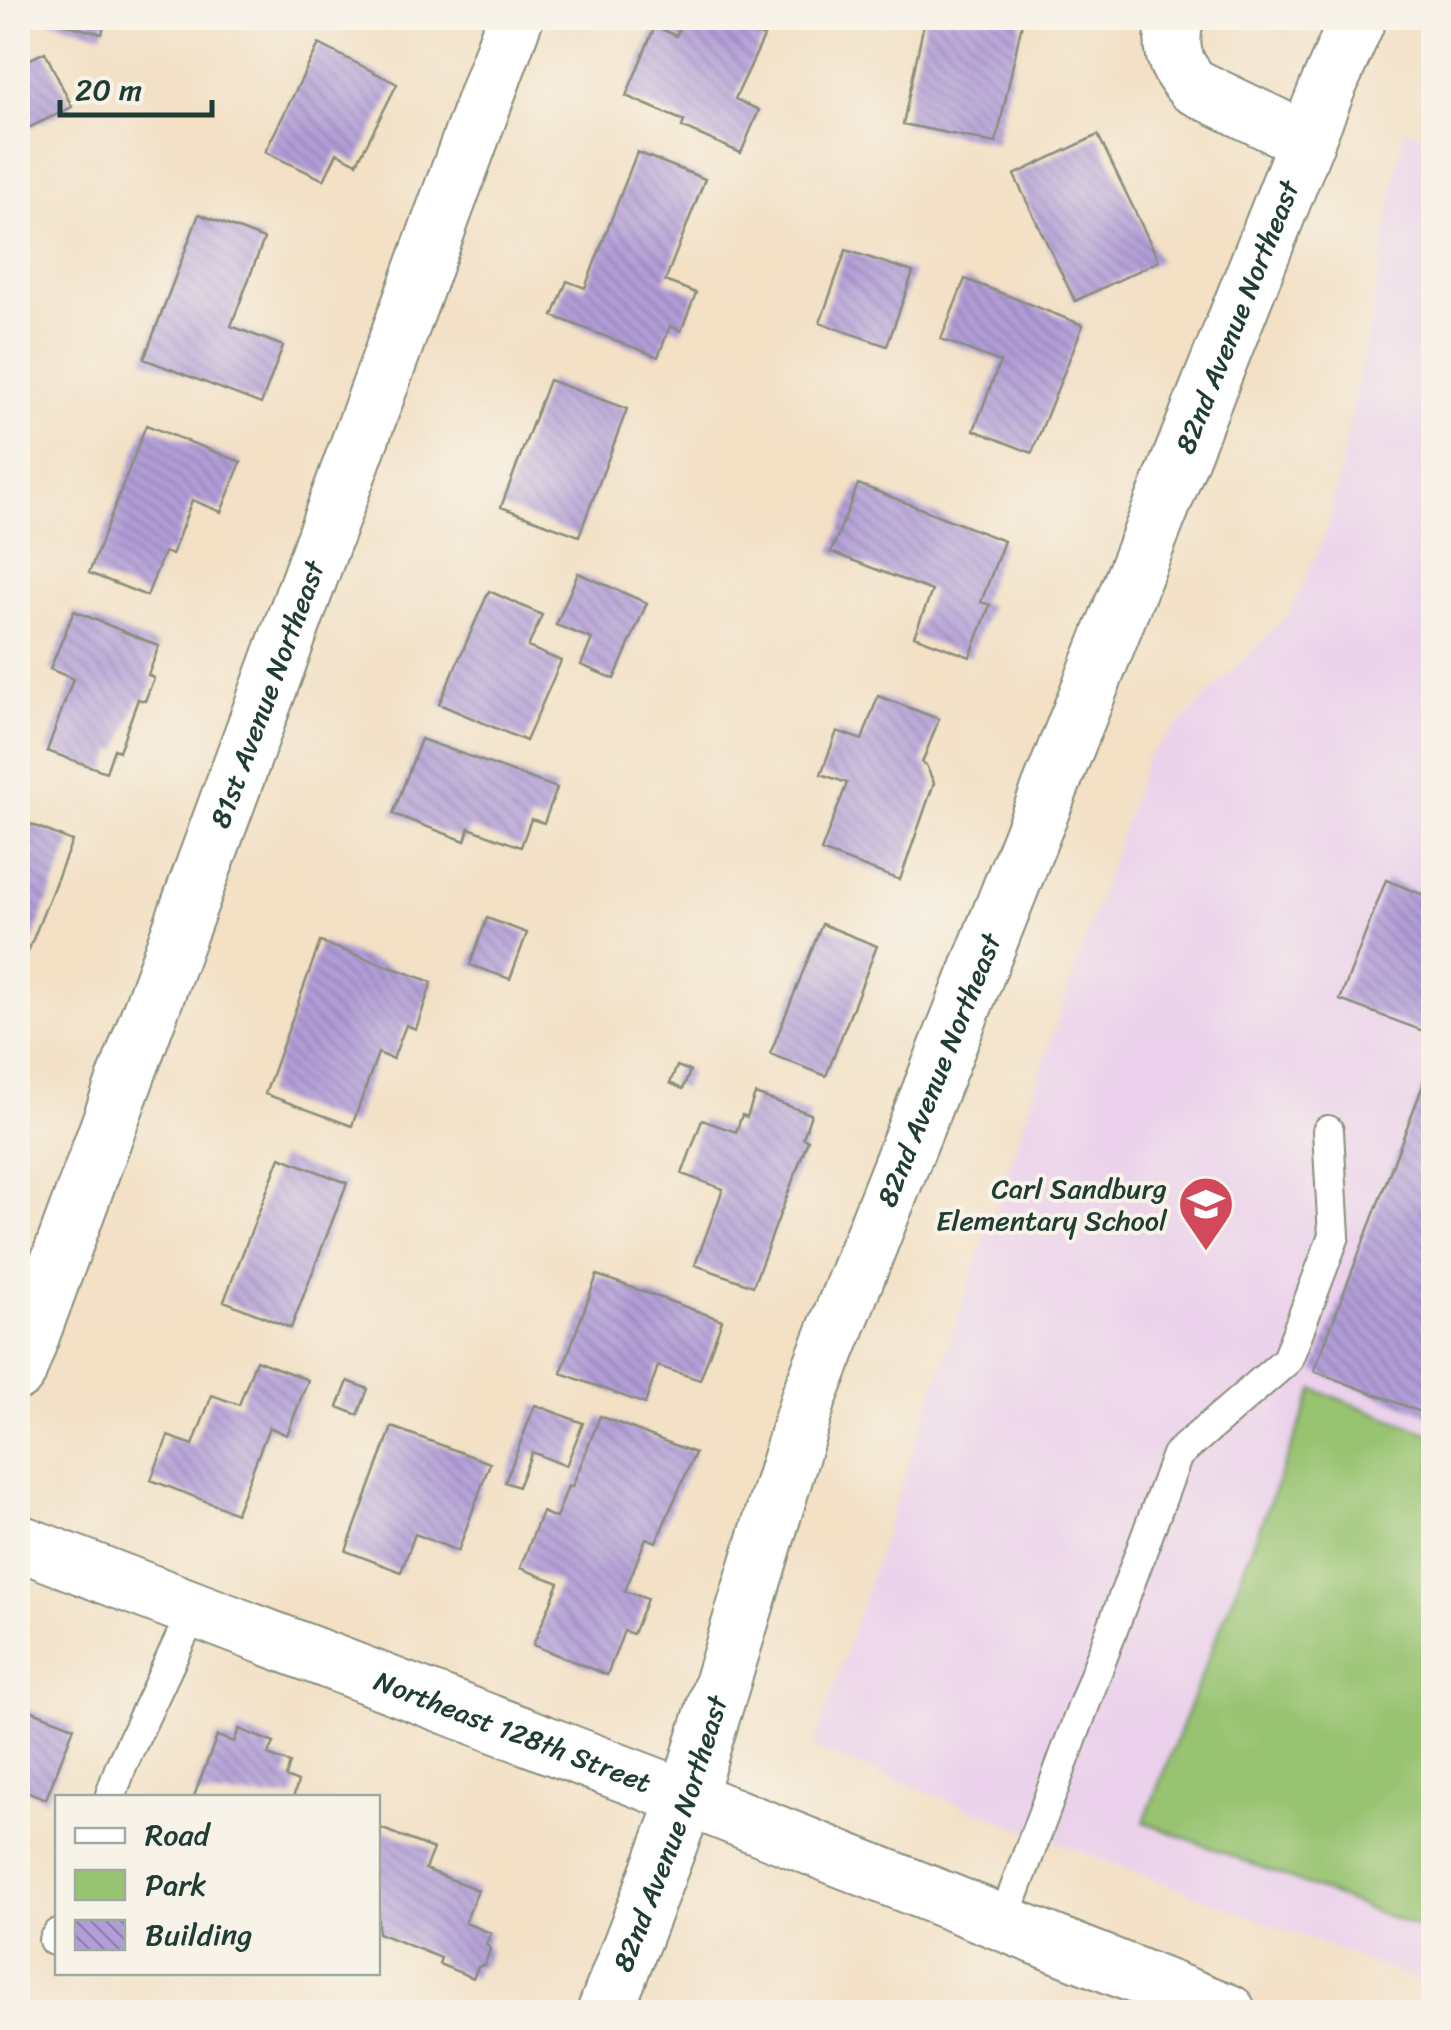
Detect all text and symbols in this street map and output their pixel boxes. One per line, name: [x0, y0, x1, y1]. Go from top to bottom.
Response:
scale bar: [60, 55, 212, 117]
text: 20 m: [75, 63, 142, 117]
street label: 82nd Avenue Northeast: [1160, 171, 1314, 461]
street label: 81st Avenue Northeast: [195, 552, 339, 835]
street label: 82nd Avenue Northeast: [862, 924, 1015, 1214]
place label: Carl Sandburg Elementary School: [936, 1164, 1168, 1245]
school or university icon: Carl Sandburg Elementary School: [1176, 1174, 1236, 1253]
street label: Northeast 128th Street: [367, 1656, 659, 1807]
street label: 82nd Avenue Northeast: [598, 1688, 742, 1979]
legend: [55, 1795, 380, 1975]
text: Road: [145, 1808, 212, 1862]
text: Park: [145, 1858, 207, 1912]
text: Building: [145, 1908, 252, 1962]

